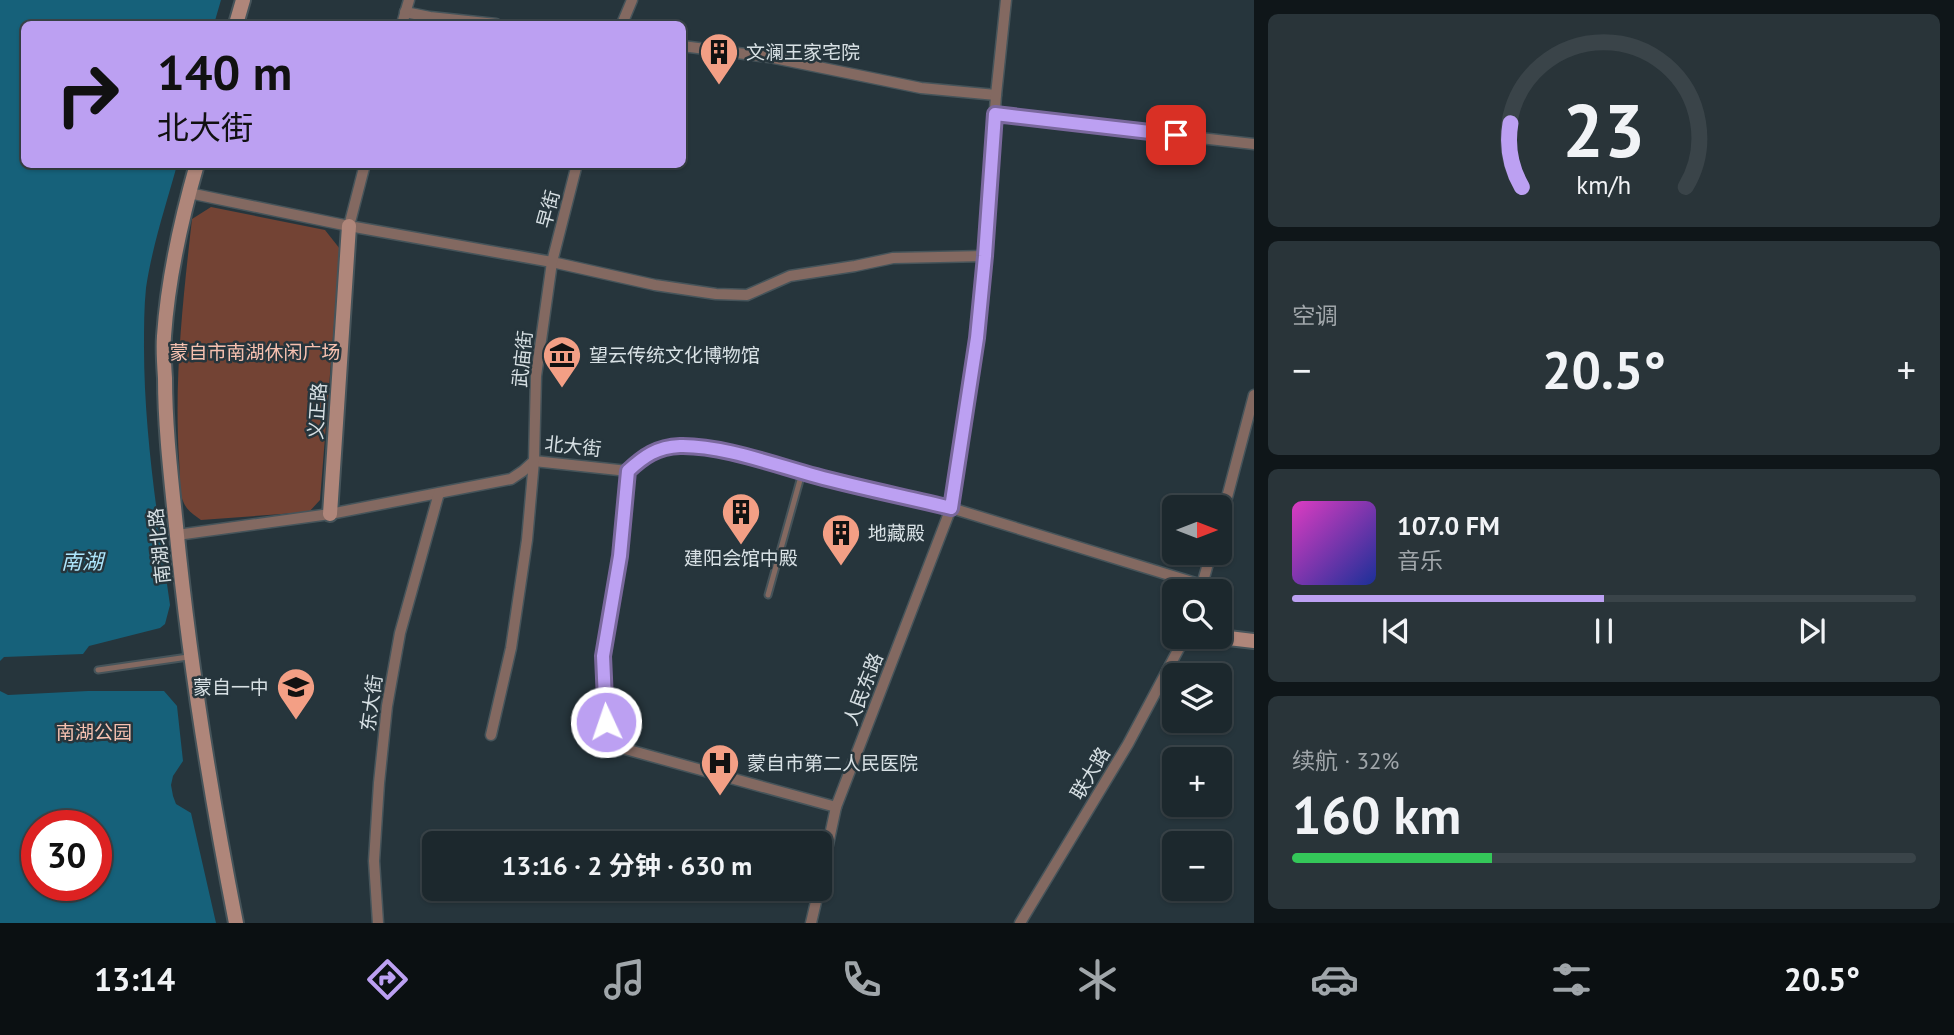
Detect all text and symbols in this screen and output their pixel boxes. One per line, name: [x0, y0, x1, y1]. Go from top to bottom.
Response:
building icon: 文澜王家宅院: [698, 31, 740, 86]
text: 140 m: [157, 40, 292, 104]
place label: 文澜王家宅院: [746, 40, 860, 64]
icon: right: [42, 49, 133, 140]
text: 23: [1563, 83, 1645, 177]
pin: [1146, 105, 1206, 165]
text: 北大街: [157, 106, 253, 148]
icon: arrive: [1157, 116, 1195, 154]
text: km/h: [1577, 168, 1631, 200]
street label: 早街: [531, 188, 565, 230]
text: 空调: [1292, 301, 1338, 330]
street label: 武庙街: [507, 329, 537, 389]
museum icon: 望云传统文化博物馆: [541, 334, 583, 389]
text: 20.5°: [1542, 336, 1666, 403]
park label: 蒙自市南湖休闲广场: [169, 340, 341, 364]
place label: 望云传统文化博物馆: [589, 343, 760, 367]
text: −: [1292, 345, 1311, 394]
text: +: [1897, 345, 1916, 394]
street label: 义正路: [303, 382, 331, 440]
street label: 北大街: [543, 431, 603, 461]
building icon: 建阳会馆中殿: [720, 491, 762, 546]
north arrow: [1162, 495, 1232, 565]
map controls: [1162, 495, 1232, 901]
street label: 南湖北路: [143, 507, 175, 585]
text: 107.0 FM: [1397, 509, 1500, 542]
building icon: 地藏殿: [820, 512, 862, 567]
place label: 地藏殿: [868, 521, 925, 545]
place label: 建阳会馆中殿: [684, 546, 798, 570]
text: 音乐: [1397, 546, 1443, 575]
water label: 南湖: [61, 548, 106, 575]
button: search: [1162, 579, 1232, 649]
icon: previous: [1377, 612, 1415, 650]
icon: pause: [1585, 612, 1623, 650]
icon: next: [1793, 612, 1831, 650]
street label: 人民东路: [838, 649, 888, 729]
button: layers: [1162, 663, 1232, 733]
school or university icon: 蒙自一中: [275, 666, 317, 721]
street label: 东大街: [355, 673, 387, 733]
place label: 蒙自一中: [193, 675, 269, 699]
position arrow: [569, 685, 643, 759]
park label: 南湖公园: [56, 720, 132, 744]
hospital icon: 蒙自市第二人民医院: [699, 742, 741, 797]
street label: 联大路: [1065, 742, 1115, 804]
text: 续航 · 32%: [1292, 746, 1399, 775]
button: +: [1162, 747, 1232, 817]
place label: 蒙自市第二人民医院: [747, 751, 918, 775]
text: 160 km: [1292, 781, 1461, 848]
speed limit sign: 30: [21, 810, 112, 901]
button: −: [1162, 831, 1232, 901]
text: 13:16 · 2 分钟 · 630 m: [502, 849, 752, 882]
icon: directions: [363, 955, 412, 1004]
icon: music: [600, 955, 649, 1004]
icon: phone: [837, 955, 886, 1004]
icon: climate: [1073, 955, 1122, 1004]
icon: car: [1310, 955, 1359, 1004]
icon: filters: [1547, 955, 1596, 1004]
text: 13:14: [94, 958, 175, 1000]
text: 20.5°: [1784, 958, 1860, 1000]

